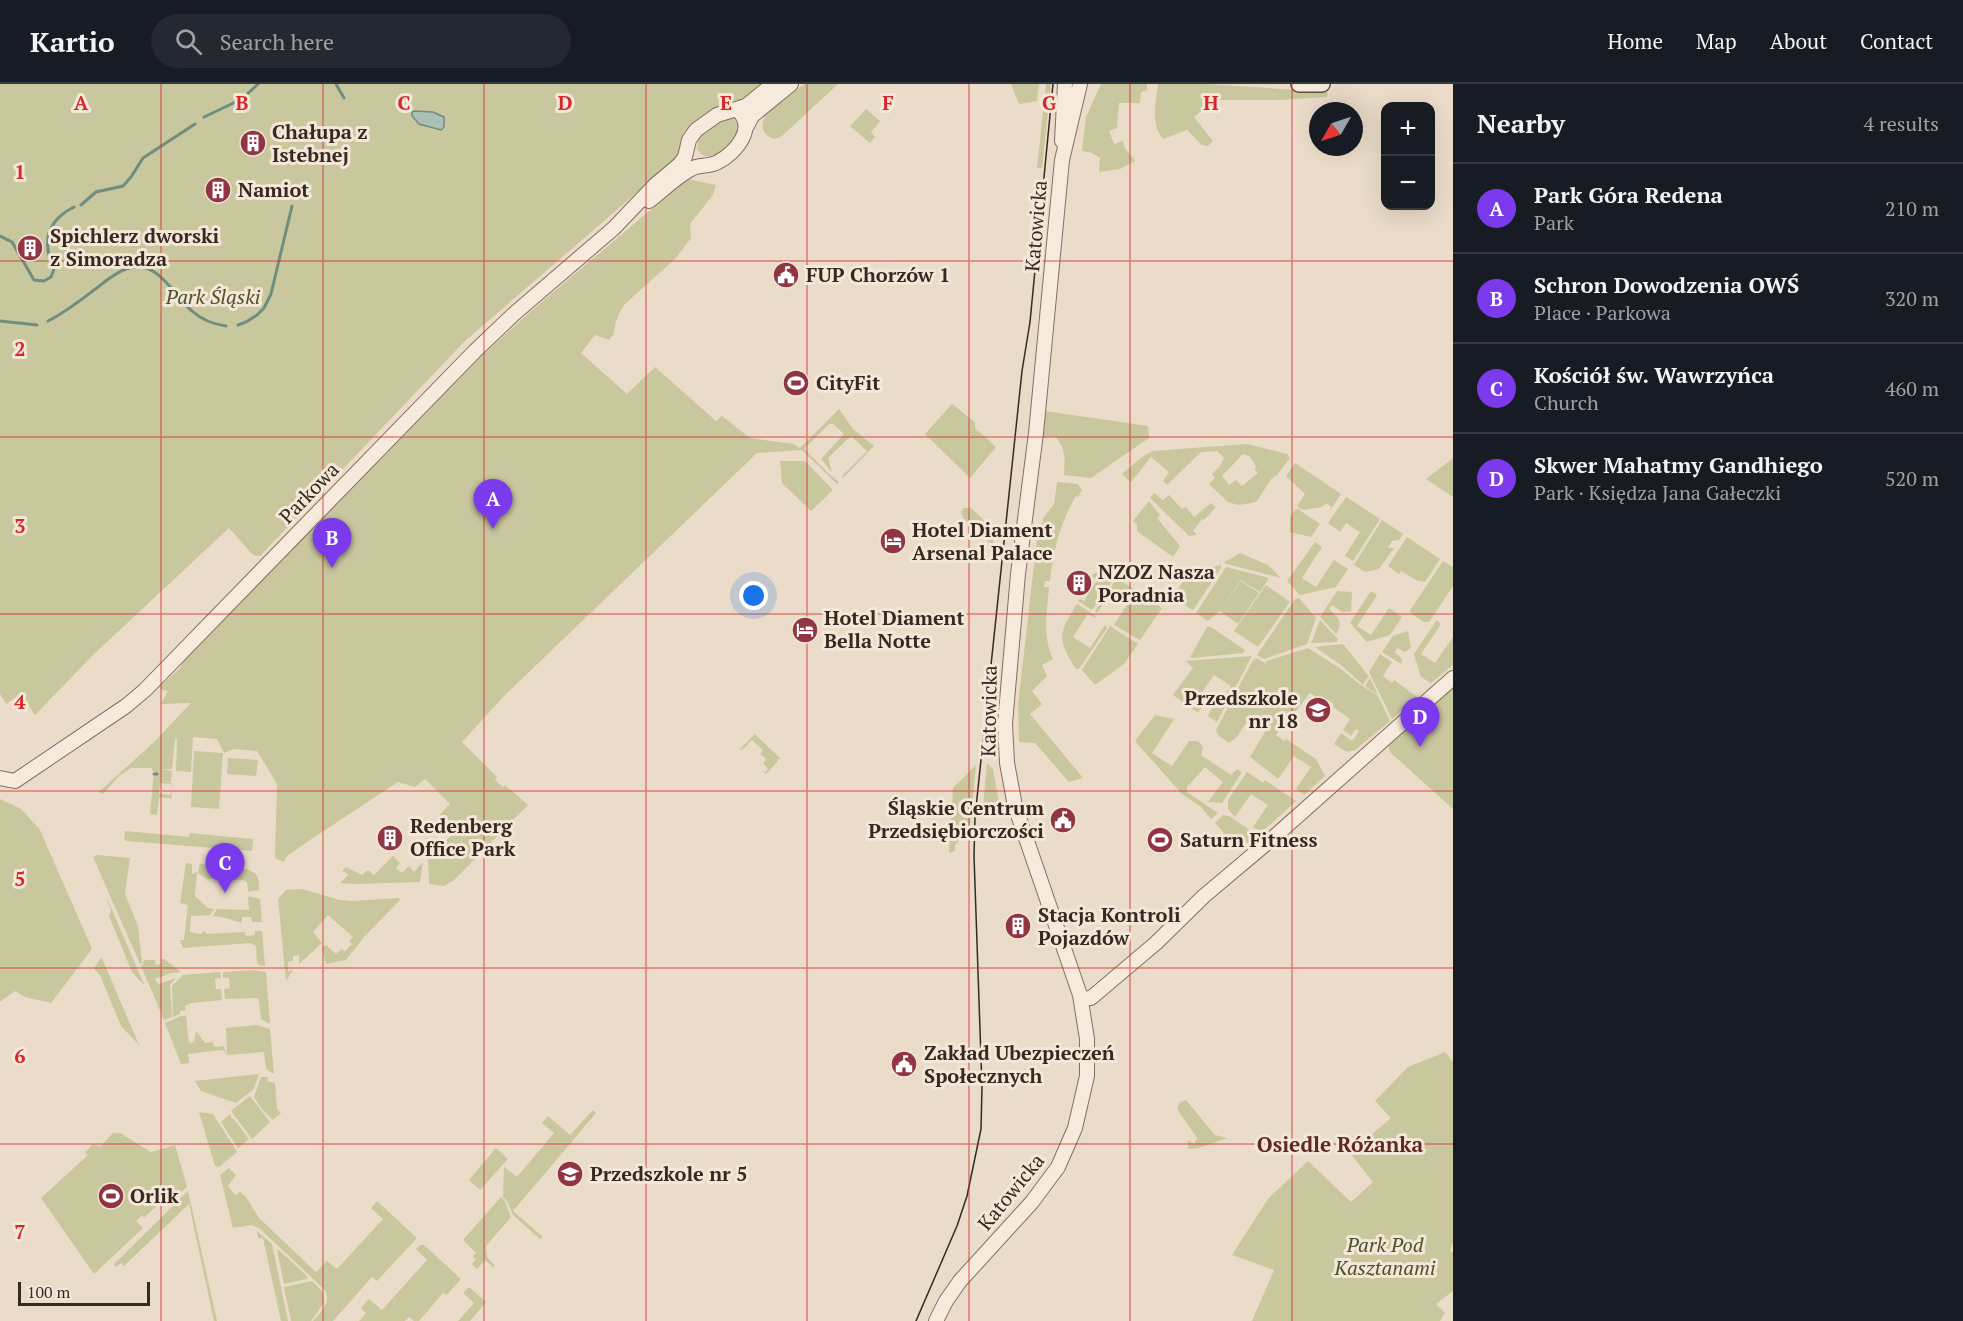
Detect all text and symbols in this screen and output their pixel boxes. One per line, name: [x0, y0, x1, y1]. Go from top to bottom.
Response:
search box: [151, 14, 571, 68]
text: Kartio: [30, 23, 115, 60]
icon: search: [172, 25, 205, 58]
text: Search here: [220, 27, 334, 56]
text: Home: [1607, 27, 1663, 55]
text: Map: [1696, 27, 1737, 55]
text: About: [1770, 27, 1827, 55]
text: Contact: [1860, 27, 1933, 55]
text: A: [74, 89, 89, 116]
text: B: [236, 89, 249, 116]
text: C: [397, 89, 411, 116]
text: D: [558, 89, 572, 116]
text: E: [720, 89, 732, 116]
text: F: [882, 89, 894, 116]
text: G: [1042, 89, 1056, 116]
text: H: [1203, 89, 1219, 116]
north arrow: [1309, 102, 1363, 156]
map controls: [1381, 102, 1435, 210]
button: +: [1381, 102, 1435, 156]
text: Nearby: [1477, 106, 1565, 140]
text: 4 results: [1864, 110, 1939, 137]
place label: Chałupa z Istebnej: [272, 118, 368, 168]
building icon: Chałupa z Istebnej: [238, 128, 268, 158]
button: −: [1381, 156, 1435, 210]
text: 1: [14, 158, 26, 185]
building icon: Namiot: [203, 175, 233, 205]
place label: Namiot: [238, 176, 309, 203]
street label: Katowicka: [1018, 179, 1053, 273]
text: Park Góra Redena: [1534, 180, 1723, 209]
text: A: [1489, 195, 1504, 222]
text: 210 m: [1885, 195, 1939, 222]
text: Park: [1534, 209, 1574, 236]
place label: Spichlerz dworski z Simoradza: [50, 222, 220, 272]
building icon: Spichlerz dworski z Simoradza: [15, 233, 45, 263]
public building icon: FUP Chorzów 1: [771, 260, 801, 290]
place label: FUP Chorzów 1: [806, 261, 950, 288]
text: Schron Dowodzenia OWŚ: [1534, 270, 1799, 299]
park label: Park Śląski: [165, 283, 261, 310]
text: B: [1490, 285, 1503, 312]
text: 320 m: [1885, 285, 1939, 312]
text: Place · Parkowa: [1534, 299, 1671, 326]
text: 2: [14, 335, 26, 362]
text: Kościół św. Wawrzyńca: [1534, 360, 1774, 389]
sports icon: CityFit: [781, 368, 811, 398]
place label: CityFit: [816, 369, 880, 396]
text: C: [1490, 375, 1503, 402]
text: 460 m: [1885, 375, 1939, 402]
text: Church: [1534, 389, 1599, 416]
text: Skwer Mahatmy Gandhiego: [1534, 450, 1823, 479]
street label: Parkowa: [273, 456, 344, 529]
text: D: [1489, 465, 1504, 492]
text: 520 m: [1885, 465, 1939, 492]
text: Park · Księdza Jana Gałeczki: [1534, 479, 1781, 506]
pin: A: [474, 480, 512, 529]
text: 3: [14, 512, 26, 539]
place label: Hotel Diament Arsenal Palace: [912, 516, 1053, 566]
pin: B: [312, 518, 352, 568]
hotel icon: Hotel Diament Arsenal Palace: [878, 526, 908, 556]
place label: NZOZ Nasza Poradnia: [1098, 558, 1215, 608]
building icon: NZOZ Nasza Poradnia: [1064, 568, 1094, 598]
your location: [739, 581, 768, 610]
place label: Hotel Diament Bella Notte: [824, 604, 964, 654]
hotel icon: Hotel Diament Bella Notte: [790, 615, 820, 645]
street label: Katowicka: [974, 665, 1003, 757]
place label: Przedszkole nr 18: [1184, 684, 1298, 734]
text: 4: [14, 688, 26, 715]
school or university icon: Przedszkole nr 18: [1303, 695, 1333, 725]
pin: D: [1400, 698, 1440, 747]
place label: Śląskie Centrum Przedsiębiorczości: [868, 794, 1045, 844]
public building icon: Śląskie Centrum Przedsiębiorczości: [1048, 805, 1078, 835]
place label: Redenberg Office Park: [410, 812, 516, 862]
building icon: Redenberg Office Park: [375, 823, 405, 853]
sports icon: Saturn Fitness: [1145, 825, 1175, 855]
place label: Saturn Fitness: [1180, 826, 1317, 853]
pin: C: [206, 844, 244, 893]
text: 5: [14, 865, 26, 892]
place label: Stacja Kontroli Pojazdów: [1038, 901, 1181, 951]
building icon: Stacja Kontroli Pojazdów: [1003, 911, 1033, 941]
place label: Zakład Ubezpieczeń Społecznych: [924, 1039, 1115, 1089]
text: 6: [14, 1042, 26, 1069]
public building icon: Zakład Ubezpieczeń Społecznych: [889, 1049, 919, 1079]
district label: Osiedle Różanka: [1257, 1130, 1423, 1158]
street label: Katowicka: [971, 1148, 1050, 1236]
school or university icon: Przedszkole nr 5: [555, 1159, 585, 1189]
place label: Przedszkole nr 5: [590, 1160, 747, 1187]
sports icon: Orlik: [96, 1181, 126, 1211]
place label: Orlik: [130, 1182, 179, 1209]
text: 7: [14, 1218, 26, 1245]
park label: Park Pod Kasztanami: [1334, 1231, 1436, 1281]
scale bar: [18, 1279, 150, 1306]
text: 100 m: [27, 1281, 70, 1303]

